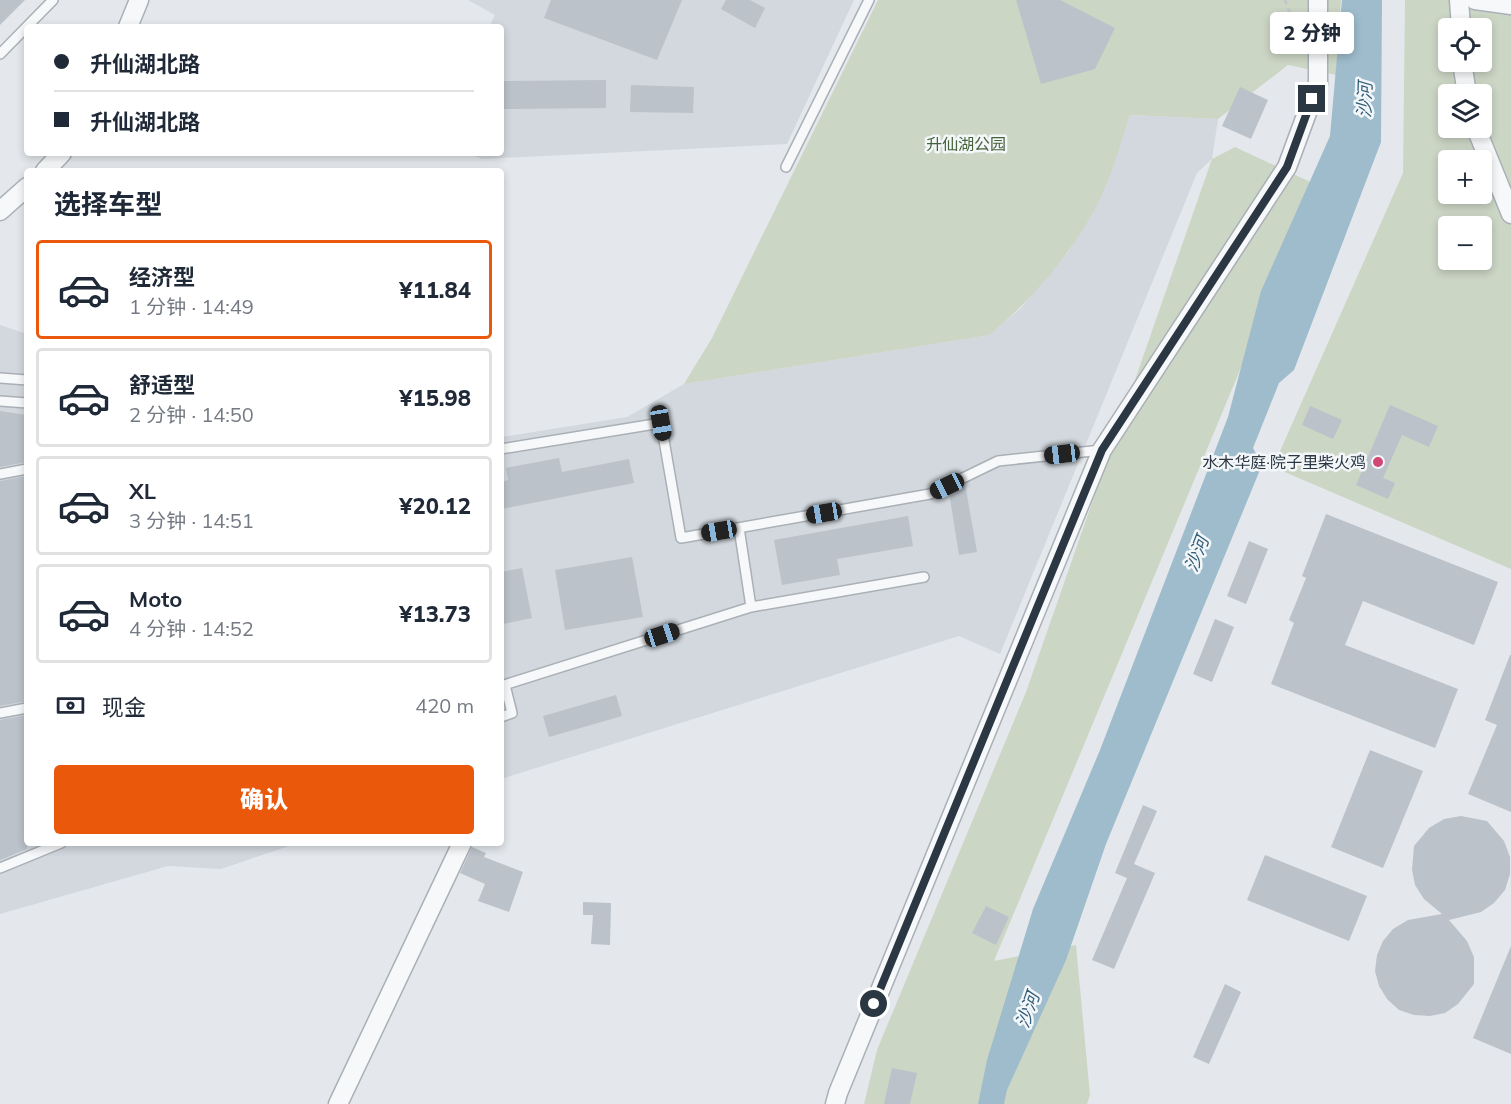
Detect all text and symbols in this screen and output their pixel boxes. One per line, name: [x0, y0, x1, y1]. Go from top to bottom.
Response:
callout: 2 分钟: [1270, 12, 1354, 54]
map controls: [1438, 18, 1492, 270]
button: locate: [1438, 18, 1492, 72]
text: 2 分钟: [1283, 20, 1341, 45]
text: 升仙湖北路: [90, 50, 200, 78]
water label: 沙河: [1352, 79, 1377, 118]
button: layers: [1438, 84, 1492, 138]
route end: [1298, 85, 1325, 112]
text: 升仙湖北路: [90, 108, 200, 136]
park label: 升仙湖公园: [926, 134, 1006, 154]
button: +: [1438, 150, 1492, 204]
text: 选择车型: [54, 187, 162, 221]
button: −: [1438, 216, 1492, 270]
icon: car: [57, 263, 111, 317]
text: 经济型: [129, 263, 195, 291]
text: ¥11.84: [399, 276, 471, 304]
text: 1 分钟 · 14:49: [129, 294, 254, 319]
icon: car: [57, 371, 111, 425]
text: 舒适型: [129, 371, 195, 399]
text: ¥15.98: [399, 384, 471, 412]
text: 2 分钟 · 14:50: [129, 402, 254, 427]
car: [649, 404, 673, 442]
car: [1043, 443, 1081, 465]
place label: 水木华庭·院子里柴火鸡: [1202, 452, 1366, 472]
marker: 水木华庭·院子里柴火鸡: [1371, 455, 1385, 469]
car: [927, 470, 967, 502]
text: XL: [129, 477, 156, 505]
icon: car: [57, 479, 111, 533]
text: ¥20.12: [399, 492, 471, 520]
car: [805, 501, 843, 525]
text: 3 分钟 · 14:51: [129, 508, 254, 533]
car: [700, 519, 738, 543]
water label: 沙河: [1179, 530, 1215, 575]
text: Moto: [129, 585, 182, 613]
icon: car: [57, 587, 111, 641]
text: ¥13.73: [399, 600, 471, 628]
text: 4 分钟 · 14:52: [129, 616, 254, 641]
car: [642, 621, 682, 649]
icon: cash: [54, 689, 87, 722]
text: 现金: [102, 693, 146, 721]
text: 420 m: [415, 693, 474, 718]
button: 确认: [54, 765, 474, 834]
water label: 沙河: [1011, 986, 1045, 1031]
route start: [860, 990, 887, 1017]

